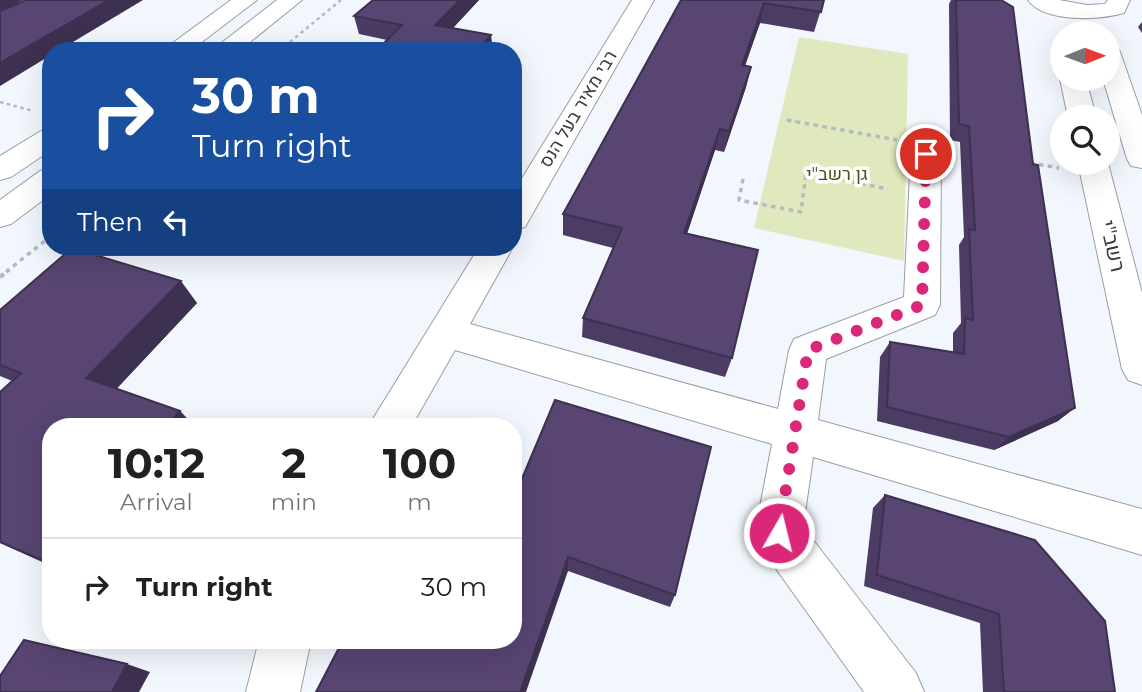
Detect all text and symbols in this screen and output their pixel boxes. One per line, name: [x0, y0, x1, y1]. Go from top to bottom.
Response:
north arrow: [1050, 21, 1120, 91]
map controls: [1050, 21, 1120, 175]
street label: רבי מאיר בעל הנס: [534, 46, 622, 172]
text: 30 m: [192, 66, 320, 125]
icon: right: [77, 70, 168, 161]
button: search: [1050, 105, 1120, 175]
pin: [896, 124, 956, 184]
text: Turn right: [192, 126, 352, 165]
icon: arrive: [907, 135, 945, 173]
park label: גן רשב"י: [806, 163, 868, 185]
icon: left: [157, 203, 195, 241]
text: Then: [77, 206, 143, 238]
street label: רשב"י: [1095, 218, 1131, 274]
text: 10:12: [108, 437, 205, 489]
text: 2: [281, 437, 306, 489]
text: 100: [383, 437, 456, 489]
text: Arrival: [120, 488, 193, 516]
text: min: [271, 488, 317, 516]
text: m: [407, 488, 432, 516]
position arrow: [742, 496, 816, 570]
icon: right: [77, 568, 115, 606]
text: Turn right: [136, 571, 272, 603]
text: 30 m: [421, 571, 487, 603]

